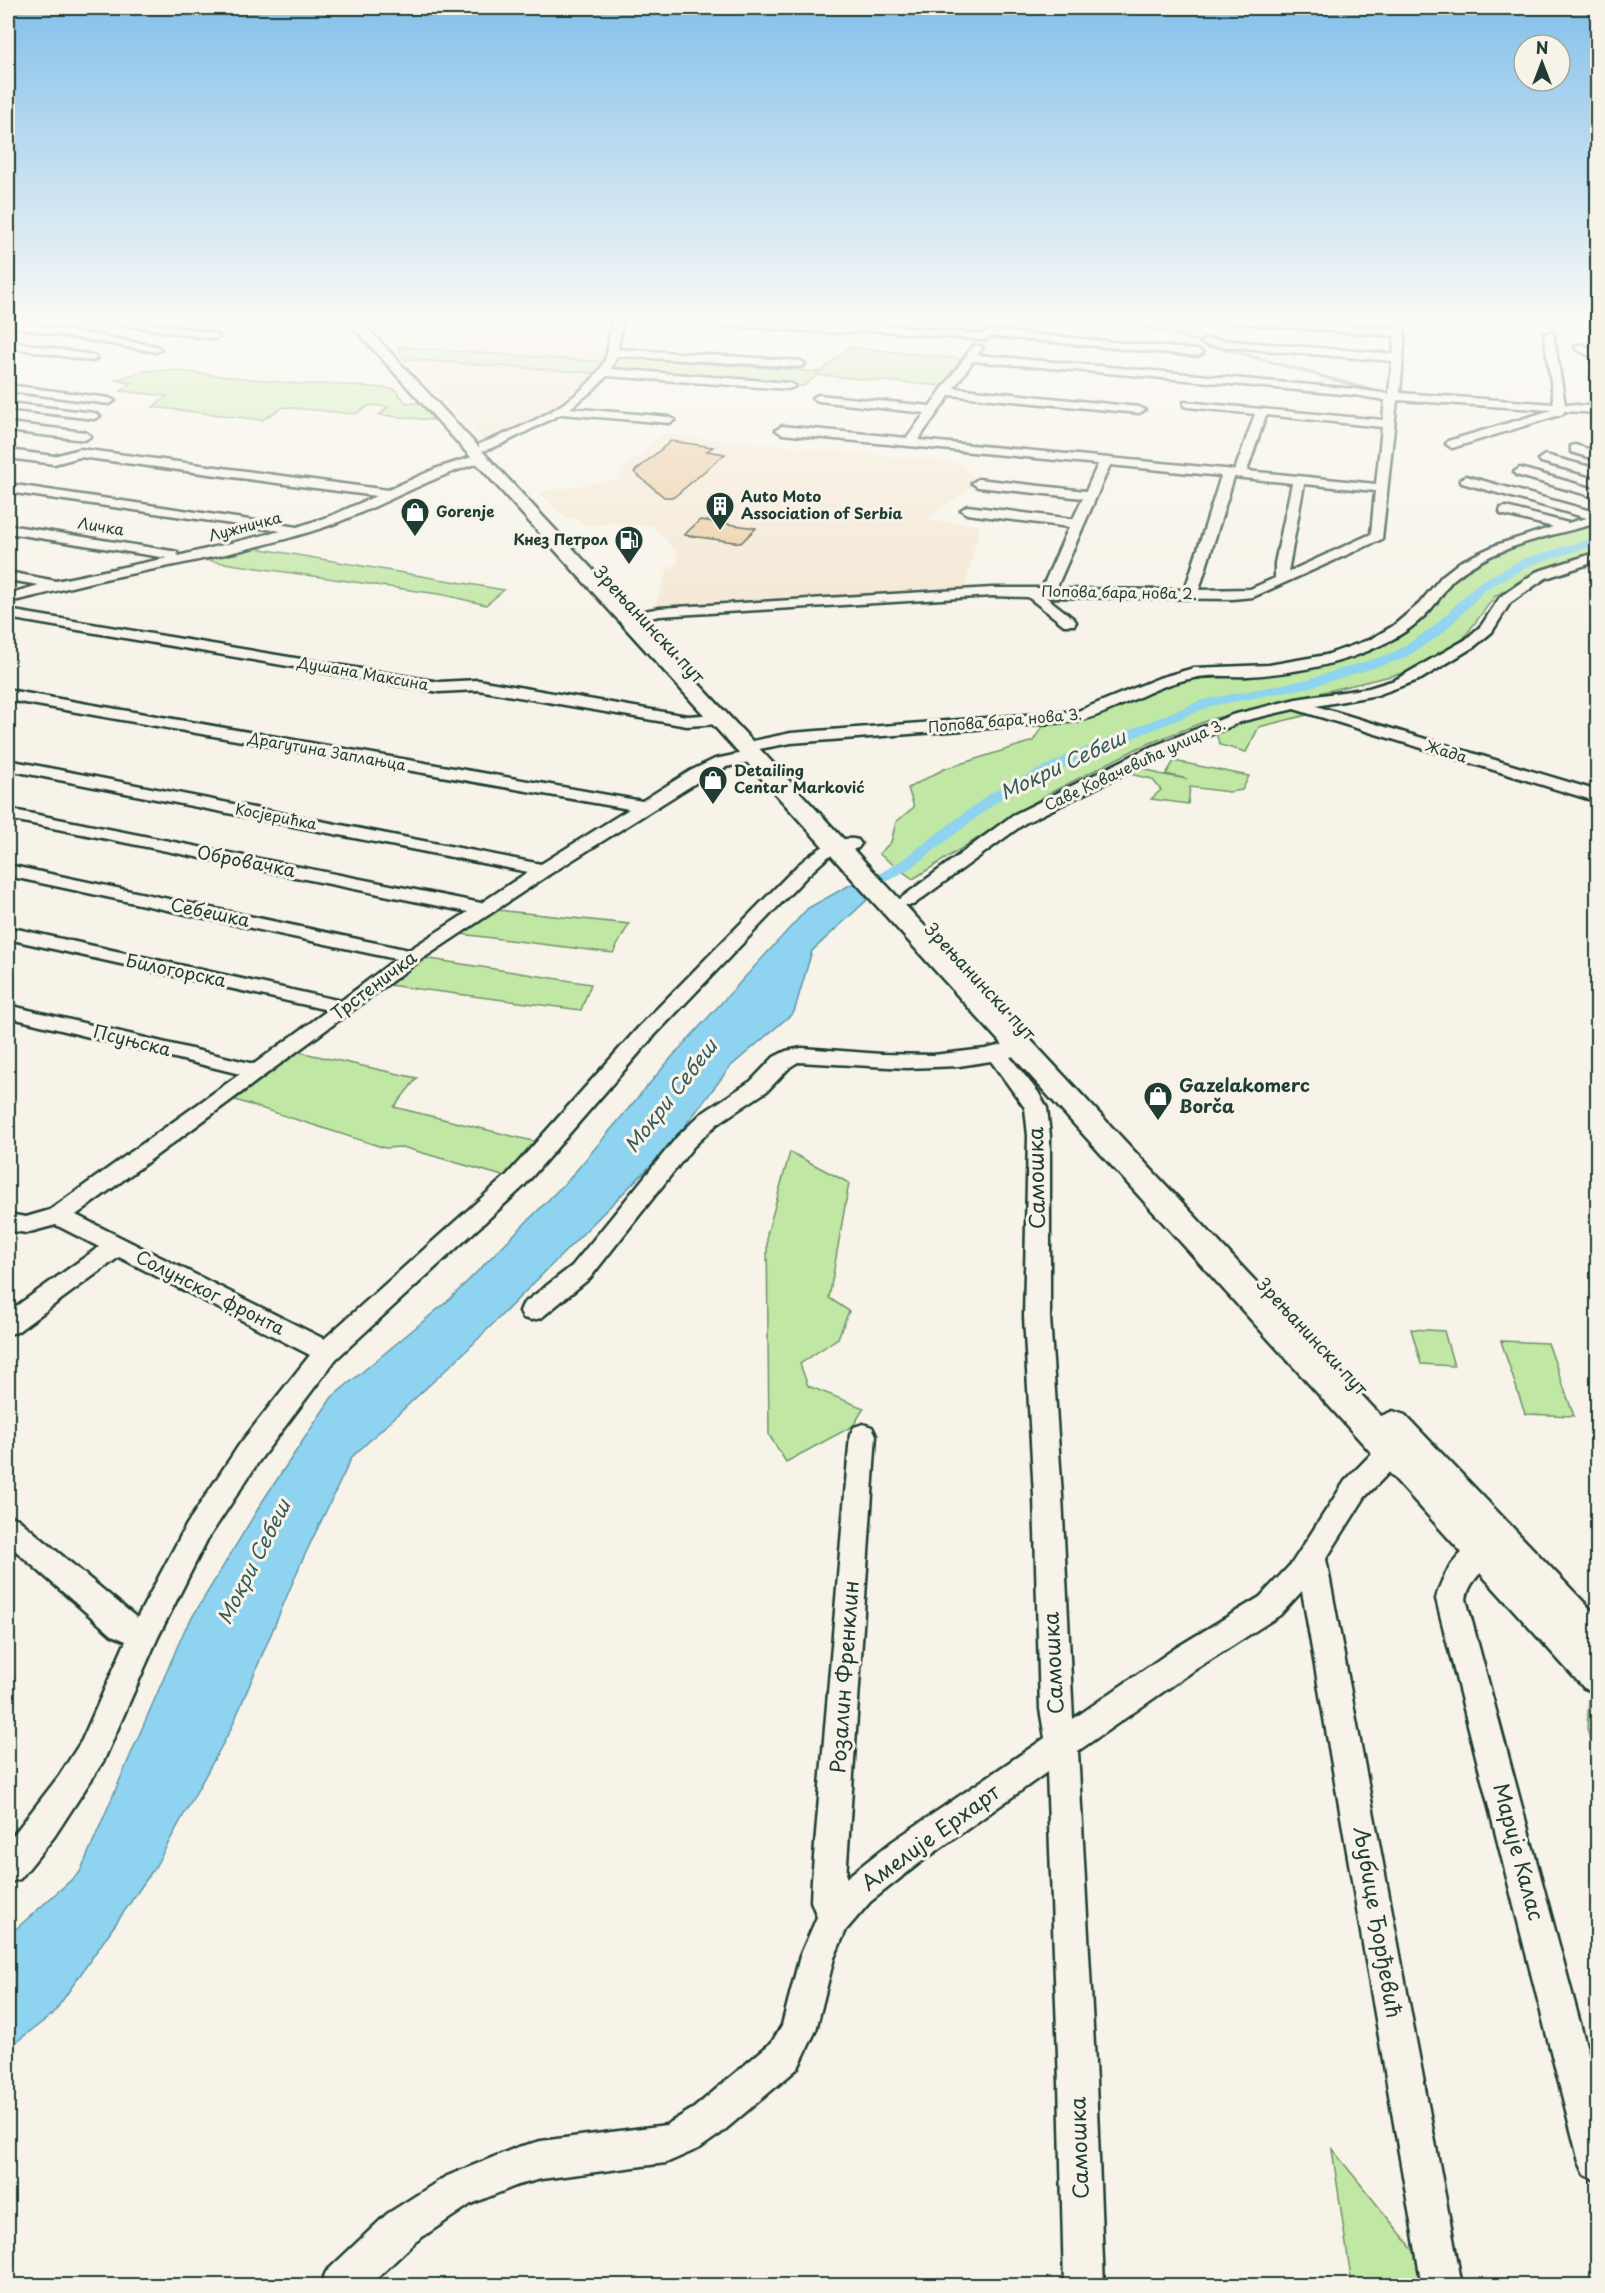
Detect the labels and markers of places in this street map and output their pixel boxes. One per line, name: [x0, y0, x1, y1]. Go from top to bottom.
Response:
place label: Auto Moto Association of Serbia: [741, 484, 904, 524]
building icon: Auto Moto Association of Serbia: [704, 490, 736, 532]
shop icon: Gorenje: [399, 496, 431, 538]
place label: Gorenje: [436, 499, 494, 522]
fuel station icon: Кнез Петрол: [613, 524, 645, 566]
place label: Кнез Петрол: [513, 527, 608, 550]
place label: Detailing Centar Marković: [734, 758, 865, 798]
shop icon: Detailing Centar Marković: [697, 764, 729, 806]
place label: Gazelakomerc Borča: [1179, 1071, 1310, 1119]
shop icon: Gazelakomerc Borča: [1142, 1080, 1174, 1122]

